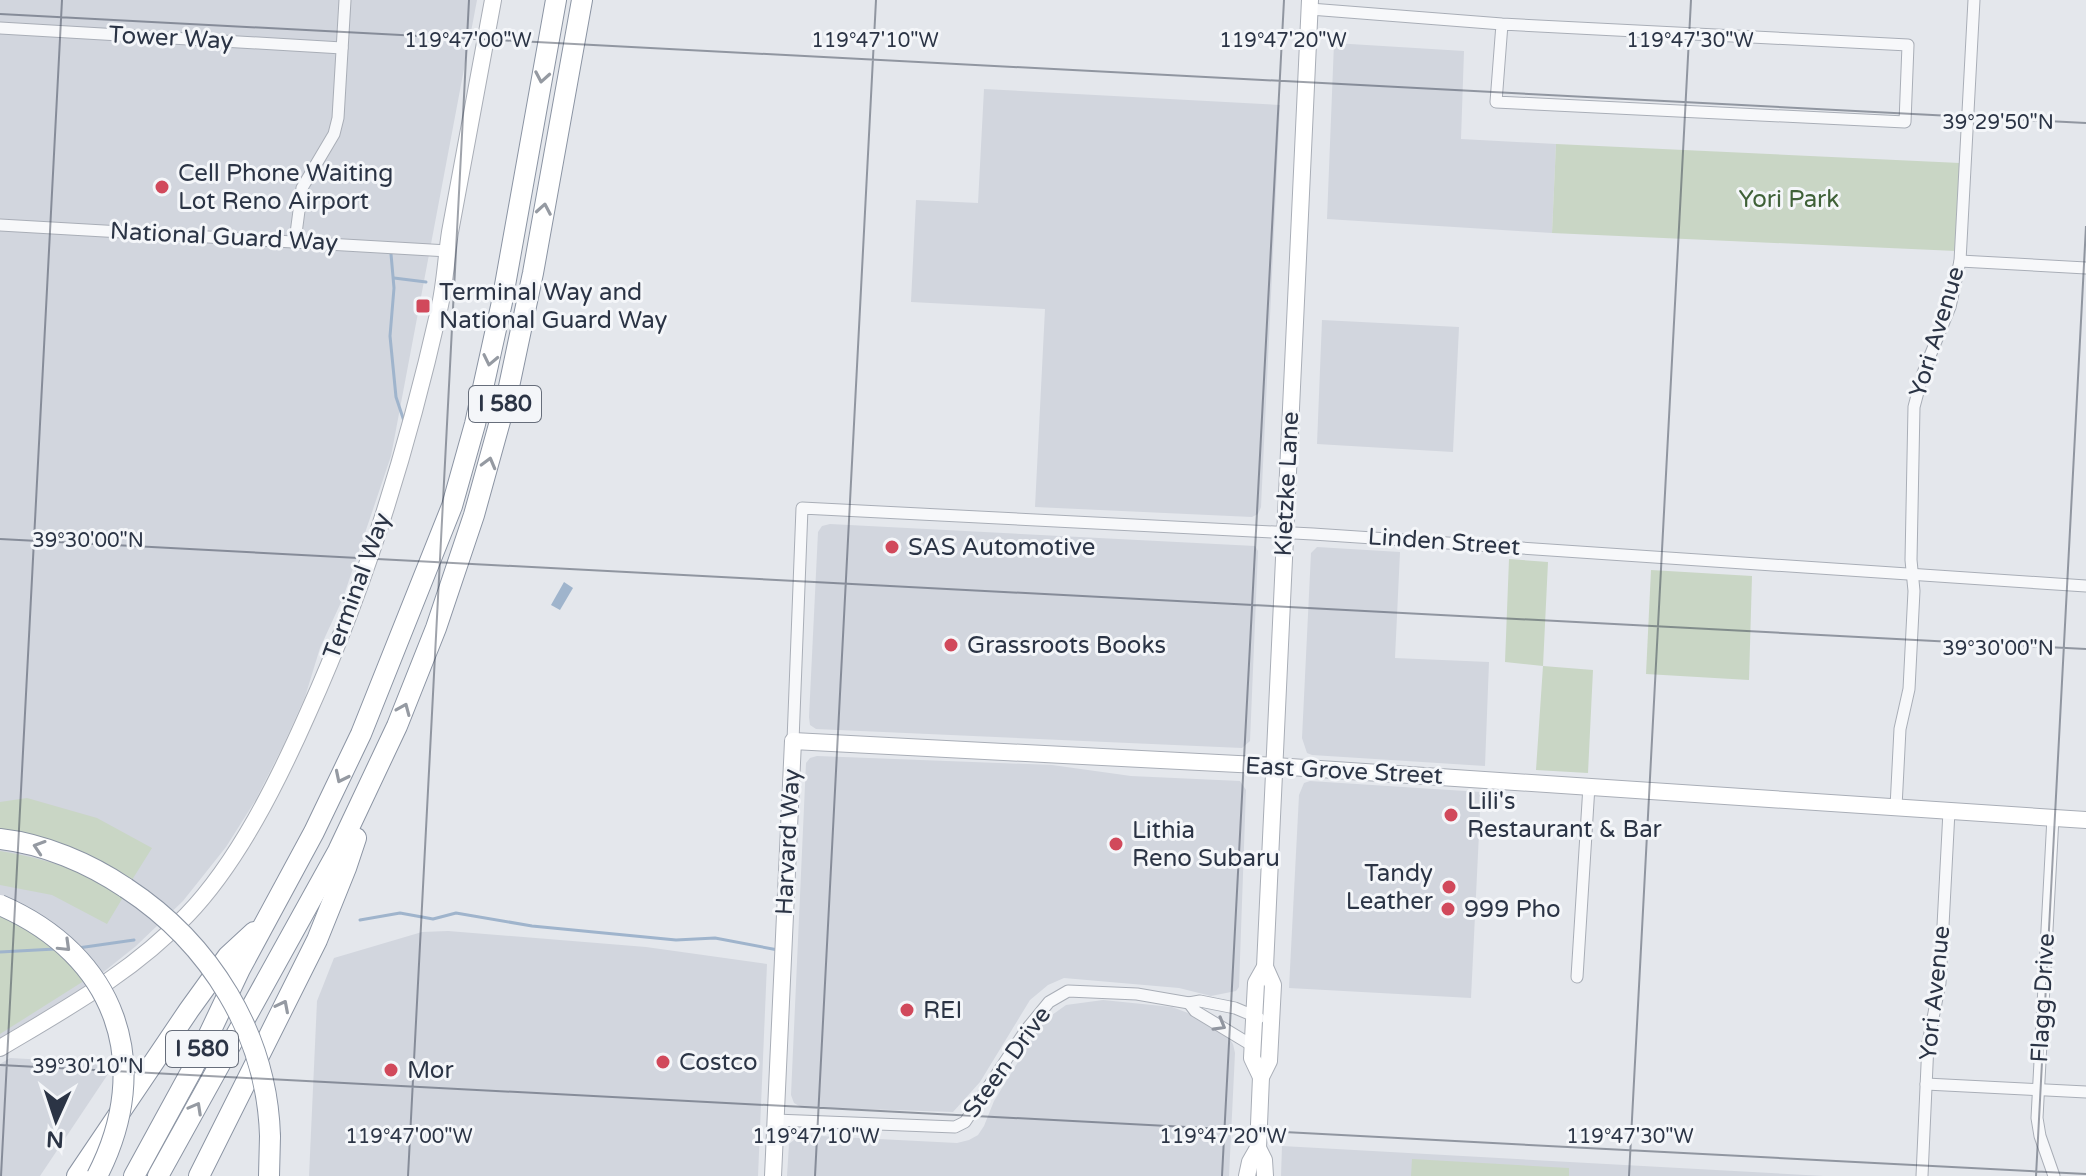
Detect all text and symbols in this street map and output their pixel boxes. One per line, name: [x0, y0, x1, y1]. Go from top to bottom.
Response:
street label: Tower Way: [108, 20, 234, 56]
text: 119°47'00"W: [404, 29, 532, 53]
text: 119°47'10"W: [811, 29, 939, 53]
text: 119°47'20"W: [1219, 29, 1347, 53]
text: 119°47'30"W: [1626, 29, 1754, 53]
one-way arrow: [535, 70, 552, 84]
text: 39°29'50"N: [1942, 111, 2054, 135]
place label: Cell Phone Waiting Lot Reno Airport: [178, 159, 393, 216]
marker: Cell Phone Waiting Lot Reno Airport: [153, 178, 171, 196]
park label: Yori Park: [1739, 185, 1839, 214]
one-way arrow: [534, 202, 551, 216]
street label: National Guard Way: [109, 217, 339, 257]
street label: Yori Avenue: [1903, 263, 1971, 401]
place label: Terminal Way and National Guard Way: [439, 278, 668, 335]
marker: Terminal Way and National Guard Way: [414, 297, 432, 315]
one-way arrow: [482, 353, 499, 366]
road number: I 580: [469, 386, 541, 422]
street label: Kietzke Lane: [1269, 411, 1305, 557]
one-way arrow: [480, 457, 496, 471]
street label: Terminal Way: [317, 509, 397, 663]
street label: Linden Street: [1367, 522, 1521, 562]
text: 39°30'00"N: [32, 529, 144, 553]
place label: SAS Automotive: [908, 533, 1095, 562]
marker: SAS Automotive: [883, 538, 901, 556]
place label: Grassroots Books: [967, 631, 1166, 660]
marker: Grassroots Books: [942, 636, 960, 654]
text: 39°30'00"N: [1942, 637, 2054, 661]
one-way arrow: [395, 703, 411, 717]
street label: East Grove Street: [1244, 751, 1444, 791]
street label: Harvard Way: [770, 768, 806, 916]
one-way arrow: [335, 769, 351, 784]
place label: Lili's Restaurant & Bar: [1467, 787, 1663, 844]
marker: Lili's Restaurant & Bar: [1442, 806, 1460, 824]
place label: Lithia Reno Subaru: [1132, 816, 1280, 873]
marker: Lithia Reno Subaru: [1107, 835, 1125, 853]
one-way arrow: [33, 841, 47, 857]
place label: Tandy Leather: [1346, 859, 1434, 916]
marker: Tandy Leather: [1440, 878, 1458, 896]
place label: 999 Pho: [1464, 895, 1561, 924]
marker: 999 Pho: [1439, 900, 1457, 918]
street label: Yori Avenue: [1914, 924, 1956, 1062]
street label: Flagg Drive: [2025, 933, 2061, 1063]
one-way arrow: [56, 937, 70, 952]
place label: REI: [923, 996, 962, 1025]
one-way arrow: [274, 999, 289, 1014]
marker: REI: [898, 1001, 916, 1019]
street label: Steen Drive: [957, 1001, 1057, 1123]
one-way arrow: [1211, 1015, 1226, 1031]
road number: I 580: [166, 1031, 238, 1067]
place label: Costco: [679, 1048, 758, 1077]
marker: Costco: [654, 1053, 672, 1071]
text: 39°30'10"N: [32, 1055, 144, 1079]
place label: Mor: [407, 1056, 454, 1085]
marker: Mor: [382, 1061, 400, 1079]
north arrow: [16, 1080, 96, 1160]
one-way arrow: [186, 1102, 202, 1117]
text: 119°47'00"W: [345, 1125, 473, 1149]
text: 119°47'10"W: [752, 1125, 880, 1149]
text: 119°47'20"W: [1159, 1125, 1287, 1149]
text: 119°47'30"W: [1566, 1125, 1694, 1149]
text: N: [46, 1126, 65, 1152]

